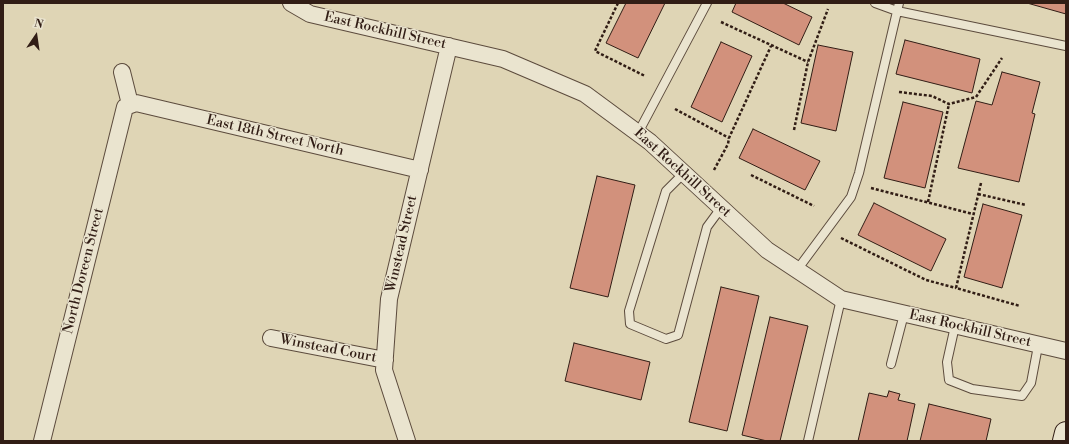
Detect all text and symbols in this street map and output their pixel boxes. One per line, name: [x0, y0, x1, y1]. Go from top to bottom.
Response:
street label: East Rockhill Street: [322, 9, 448, 53]
north arrow: [16, 16, 56, 56]
text: N: [33, 17, 45, 32]
street label: East 18th Street North: [205, 112, 345, 160]
street label: East Rockhill Street: [630, 125, 734, 221]
street label: Winstead Street: [383, 194, 421, 294]
street label: North Doreen Street: [60, 206, 108, 336]
street label: East Rockhill Street: [907, 307, 1033, 351]
street label: Winstead Court: [278, 331, 378, 367]

